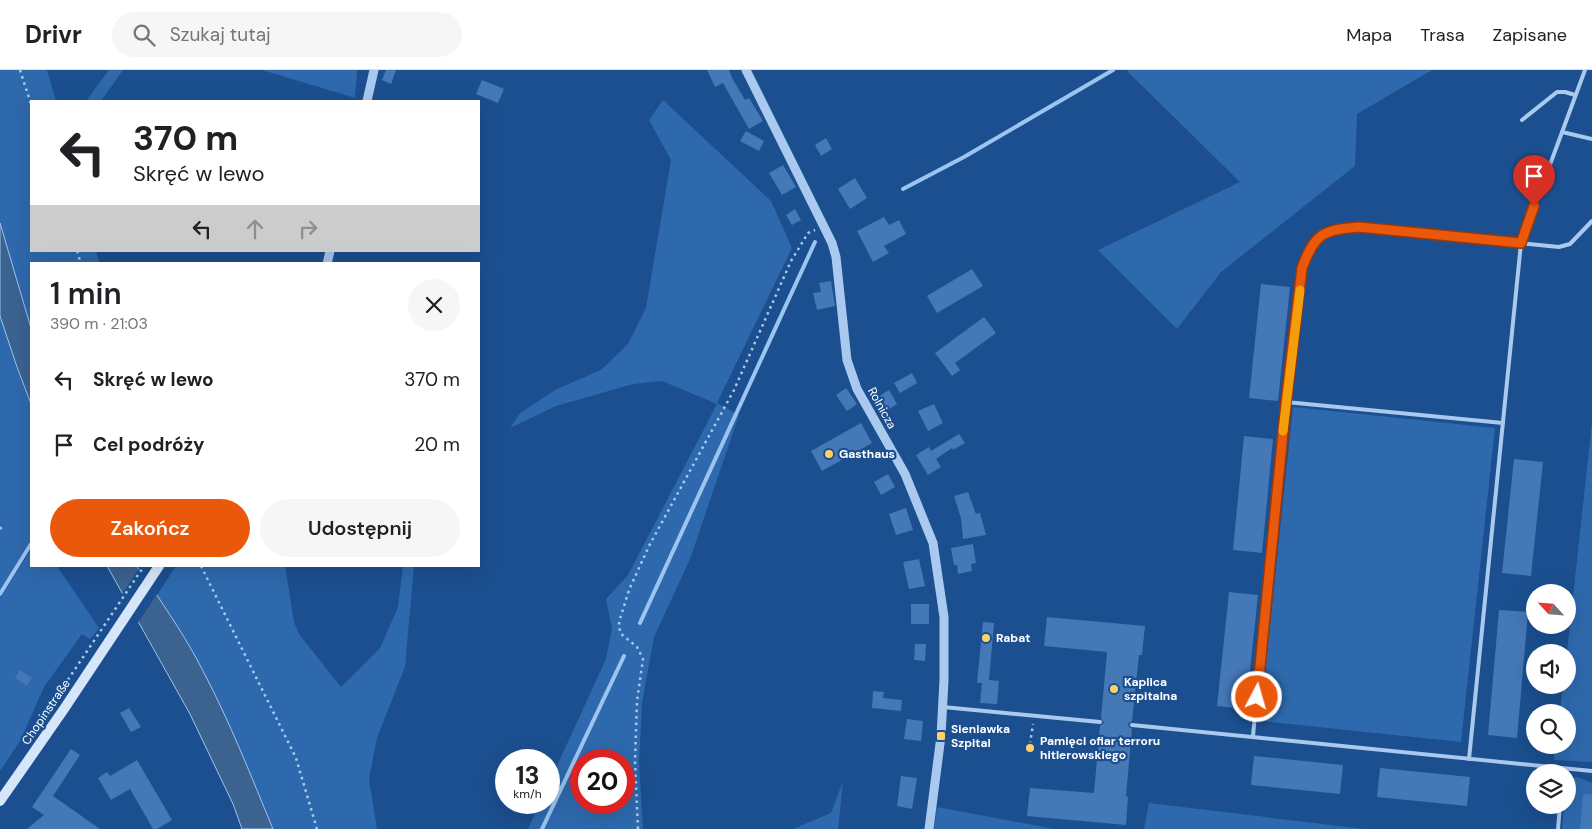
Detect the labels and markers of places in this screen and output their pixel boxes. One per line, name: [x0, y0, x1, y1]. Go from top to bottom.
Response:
pin: [1513, 155, 1555, 206]
place label: Gasthaus: [839, 446, 895, 462]
marker: Gasthaus: [823, 448, 835, 460]
place label: Rabat: [996, 630, 1030, 646]
marker: Rabat: [980, 632, 992, 644]
place label: Kaplica szpitalna: [1124, 674, 1177, 704]
marker: Kaplica szpitalna: [1108, 683, 1120, 695]
place label: Sieniawka Szpital: [951, 721, 1010, 751]
marker: Sieniawka Szpital: [935, 730, 947, 742]
place label: Pamięci ofiar terroru hitlerowskiego: [1040, 733, 1160, 763]
marker: Pamięci ofiar terroru hitlerowskiego: [1024, 742, 1036, 754]

